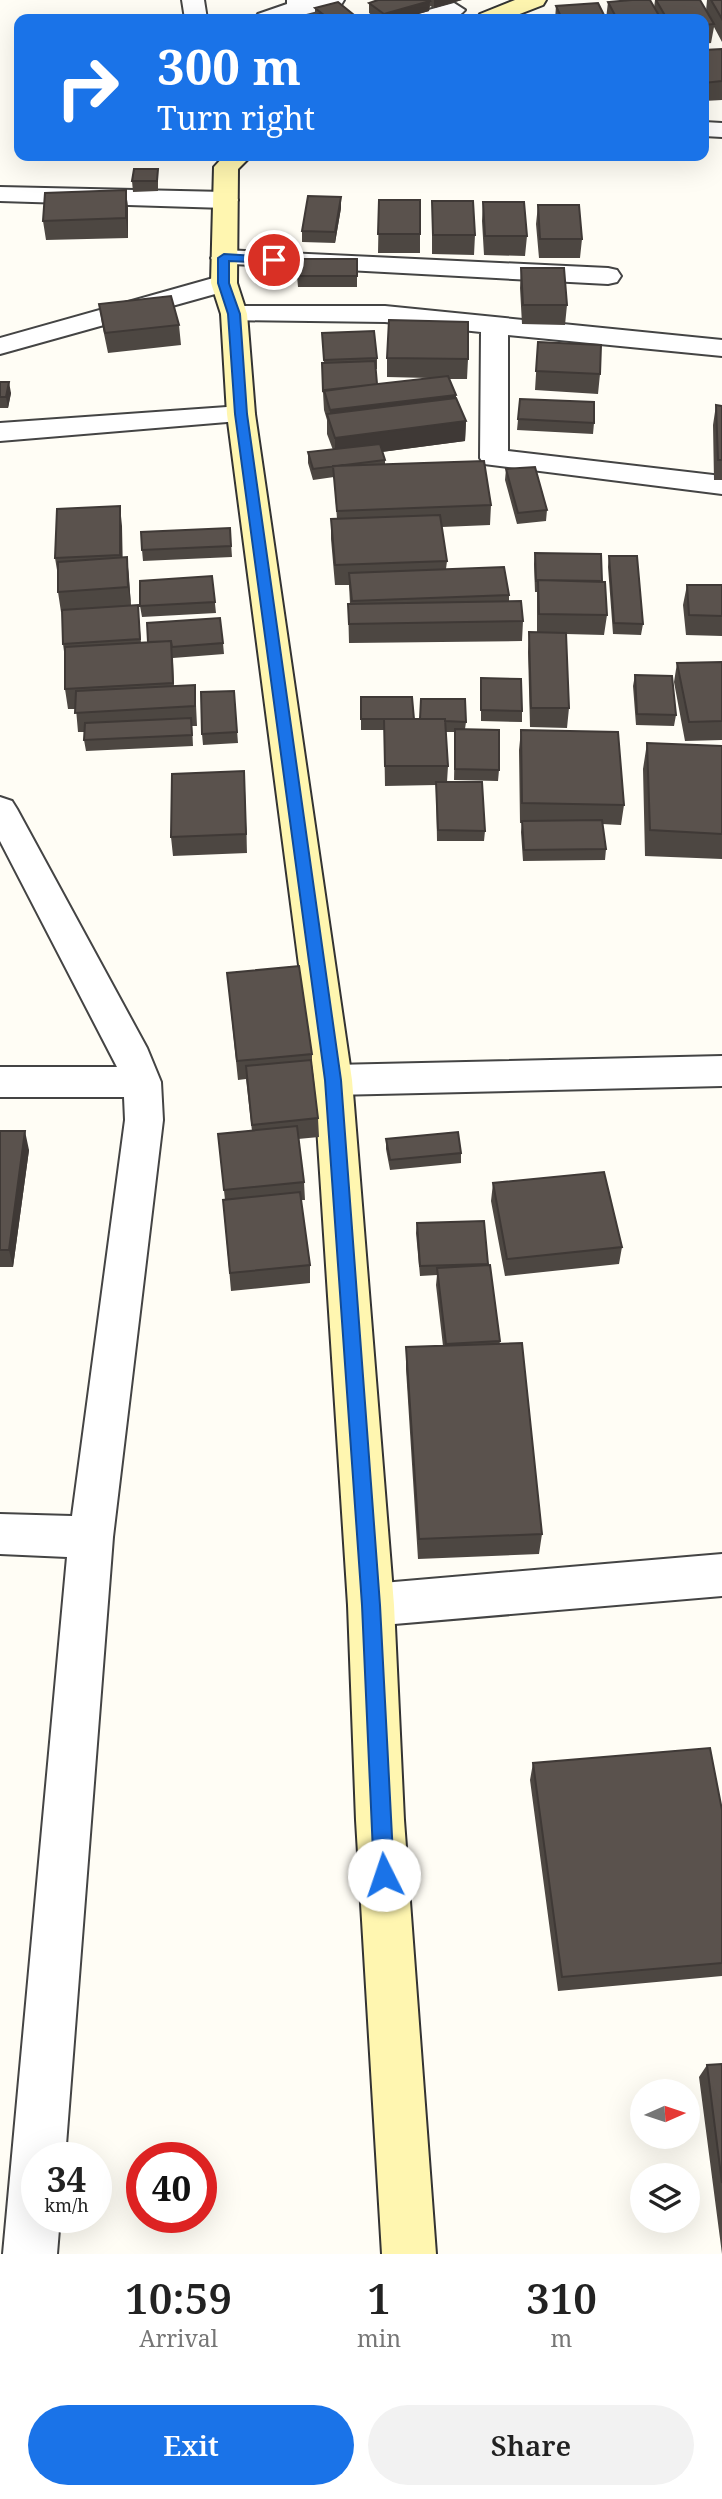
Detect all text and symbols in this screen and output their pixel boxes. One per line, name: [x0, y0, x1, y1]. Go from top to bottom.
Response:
text: 300 m: [157, 33, 301, 99]
icon: right: [42, 42, 133, 133]
text: Turn right: [157, 96, 315, 139]
pin: [244, 230, 304, 290]
icon: arrive: [255, 241, 293, 279]
position arrow: [347, 1838, 421, 1912]
north arrow: [630, 2079, 700, 2149]
map controls: [630, 2079, 700, 2233]
speed limit sign: 40: [126, 2142, 217, 2233]
text: 34: [47, 2155, 86, 2202]
button: layers: [630, 2163, 700, 2233]
text: km/h: [44, 2193, 89, 2217]
text: 10:59: [125, 2269, 232, 2326]
text: 1: [367, 2269, 391, 2326]
text: 310: [526, 2269, 597, 2326]
text: Arrival: [139, 2322, 218, 2354]
text: min: [357, 2322, 401, 2354]
text: m: [551, 2322, 572, 2354]
button: Exit: [28, 2405, 354, 2485]
button: Share: [368, 2405, 694, 2485]

